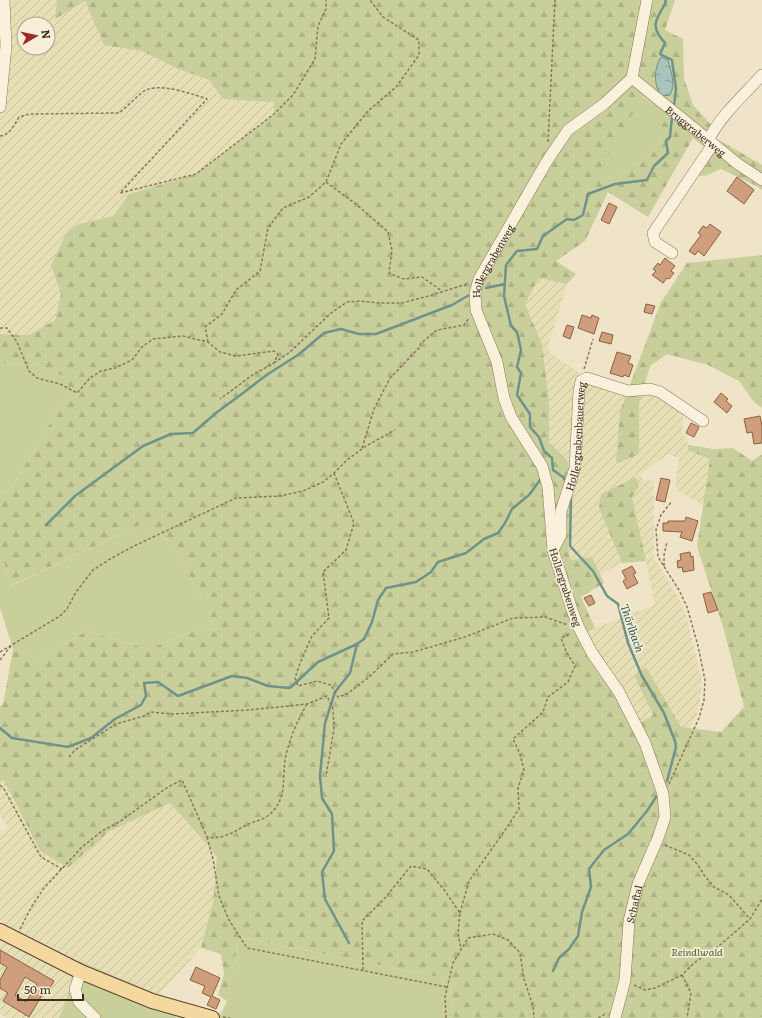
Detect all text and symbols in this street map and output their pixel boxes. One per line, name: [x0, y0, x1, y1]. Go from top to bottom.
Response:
north arrow: [16, 16, 56, 56]
text: N: [38, 28, 55, 40]
street label: Bruggraberweg: [663, 101, 730, 160]
street label: Hollergrabenweg: [467, 221, 517, 299]
street label: Hollergrabenbauerweg: [561, 380, 588, 492]
street label: Hollergrabenweg: [546, 545, 586, 629]
water label: Thörlbach: [617, 602, 649, 655]
street label: Schaftal: [621, 883, 645, 925]
park label: Reindlwald: [671, 944, 723, 959]
scale bar: [18, 976, 83, 1002]
text: 50 m: [24, 980, 51, 998]

